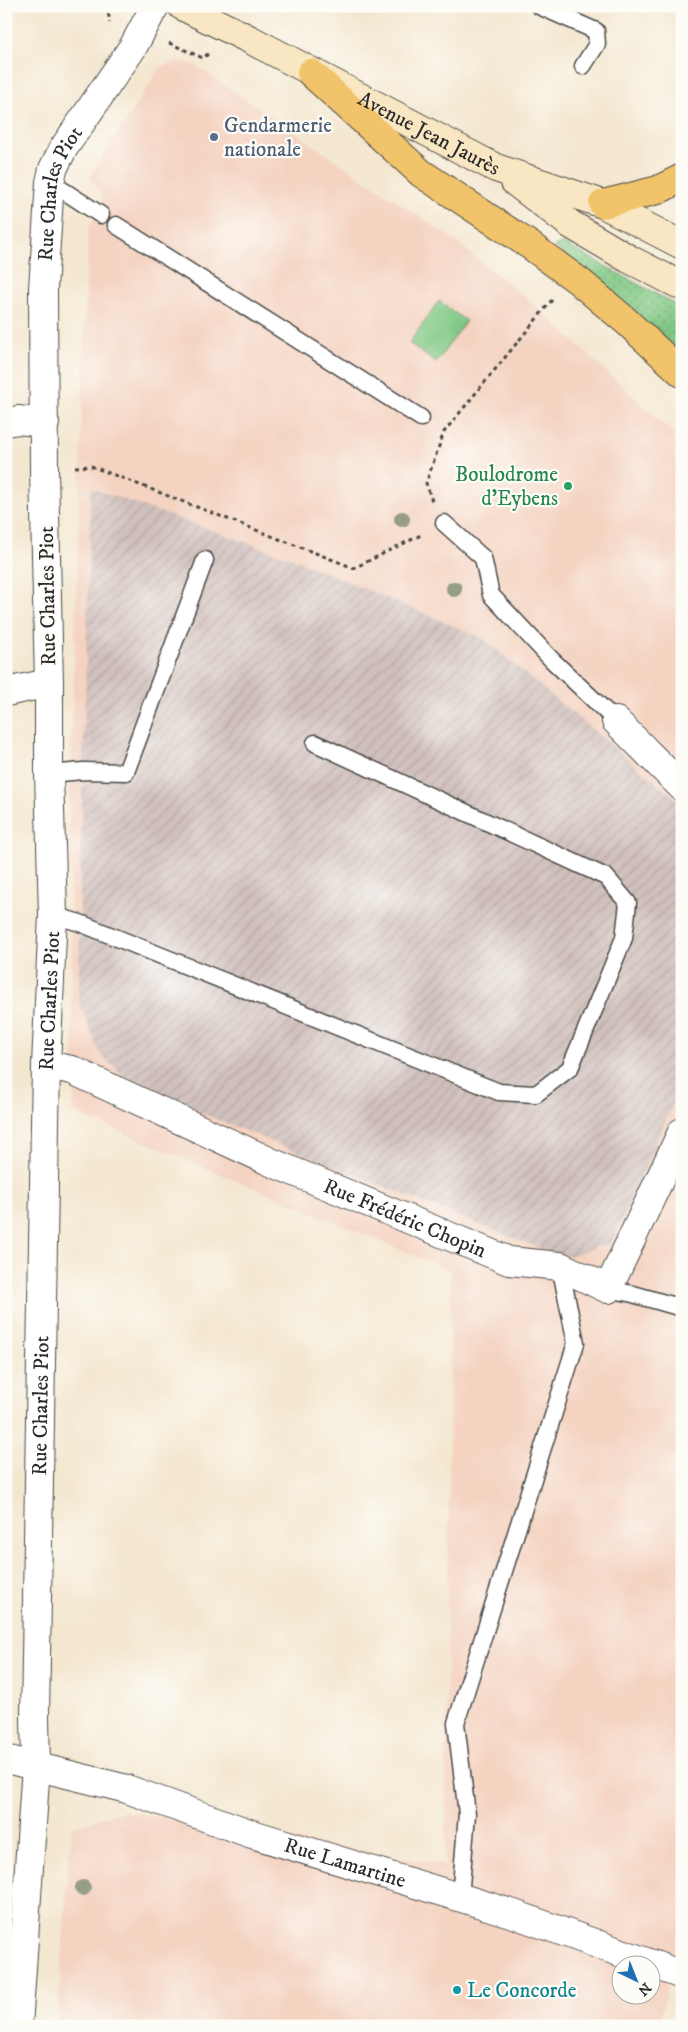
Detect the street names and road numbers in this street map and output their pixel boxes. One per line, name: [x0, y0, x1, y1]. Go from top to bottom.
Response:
street label: Avenue Jean Jaurès: [353, 86, 504, 182]
street label: Rue Charles Piot: [33, 121, 89, 262]
street label: Rue Charles Piot: [34, 526, 62, 666]
street label: Rue Charles Piot: [34, 930, 66, 1071]
street label: Rue Frédéric Chopin: [319, 1173, 490, 1264]
street label: Rue Charles Piot: [27, 1335, 55, 1476]
street label: Rue Lamartine: [281, 1833, 409, 1894]

